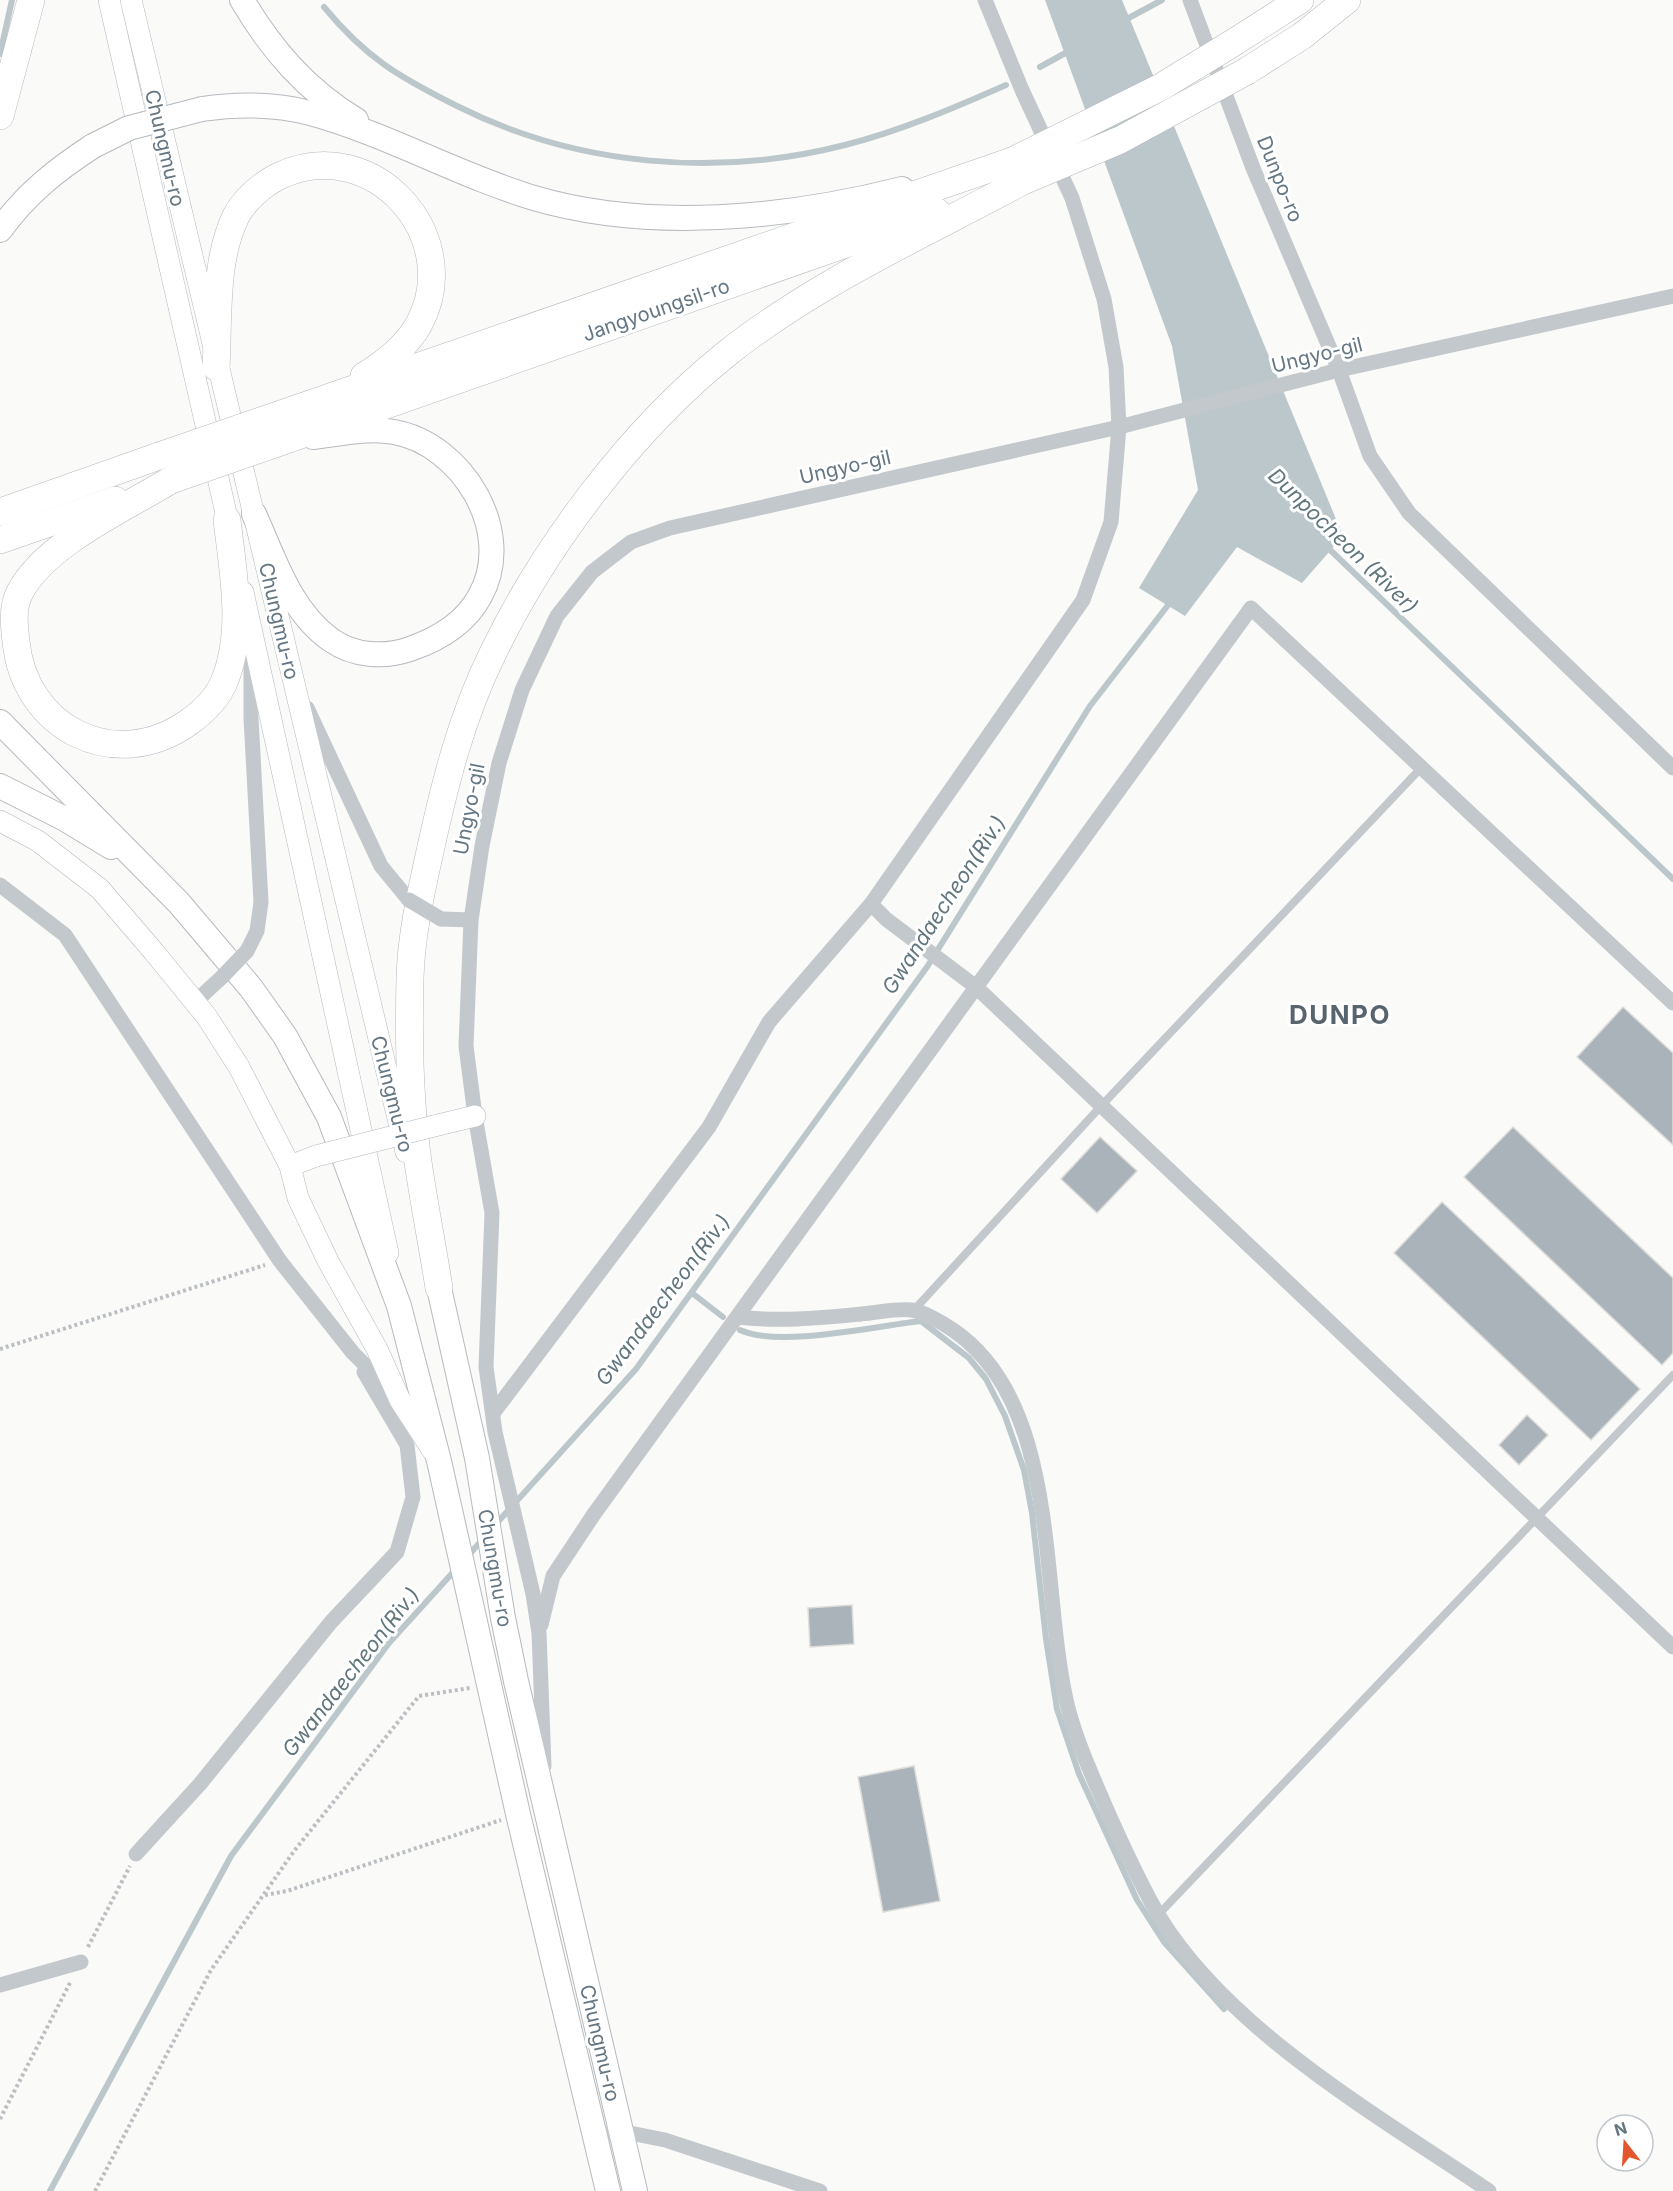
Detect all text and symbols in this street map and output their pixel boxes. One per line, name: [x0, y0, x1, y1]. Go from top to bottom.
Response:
street label: Chungmu-ro: [140, 87, 190, 209]
street label: Dunpo-ro: [1252, 132, 1308, 226]
street label: Jangyoungsil-ro: [579, 274, 733, 346]
street label: Ungyo-gil: [1269, 332, 1365, 378]
street label: Ungyo-gil: [797, 445, 893, 489]
water label: Dunpocheon (River): [1263, 463, 1423, 618]
street label: Chungmu-ro: [254, 560, 304, 682]
street label: Ungyo-gil: [448, 761, 490, 857]
water label: Gwandaecheon(Riv.): [876, 811, 1011, 999]
district label: DUNPO: [1289, 999, 1391, 1030]
street label: Chungmu-ro: [366, 1033, 418, 1155]
water label: Gwandaecheon(Riv.): [590, 1209, 735, 1390]
street label: Chungmu-ro: [473, 1507, 517, 1629]
water label: Gwandaecheon(Riv.): [277, 1582, 424, 1761]
street label: Chungmu-ro: [575, 1982, 625, 2104]
north arrow: [1595, 2113, 1655, 2173]
text: N: [1612, 2117, 1629, 2140]

